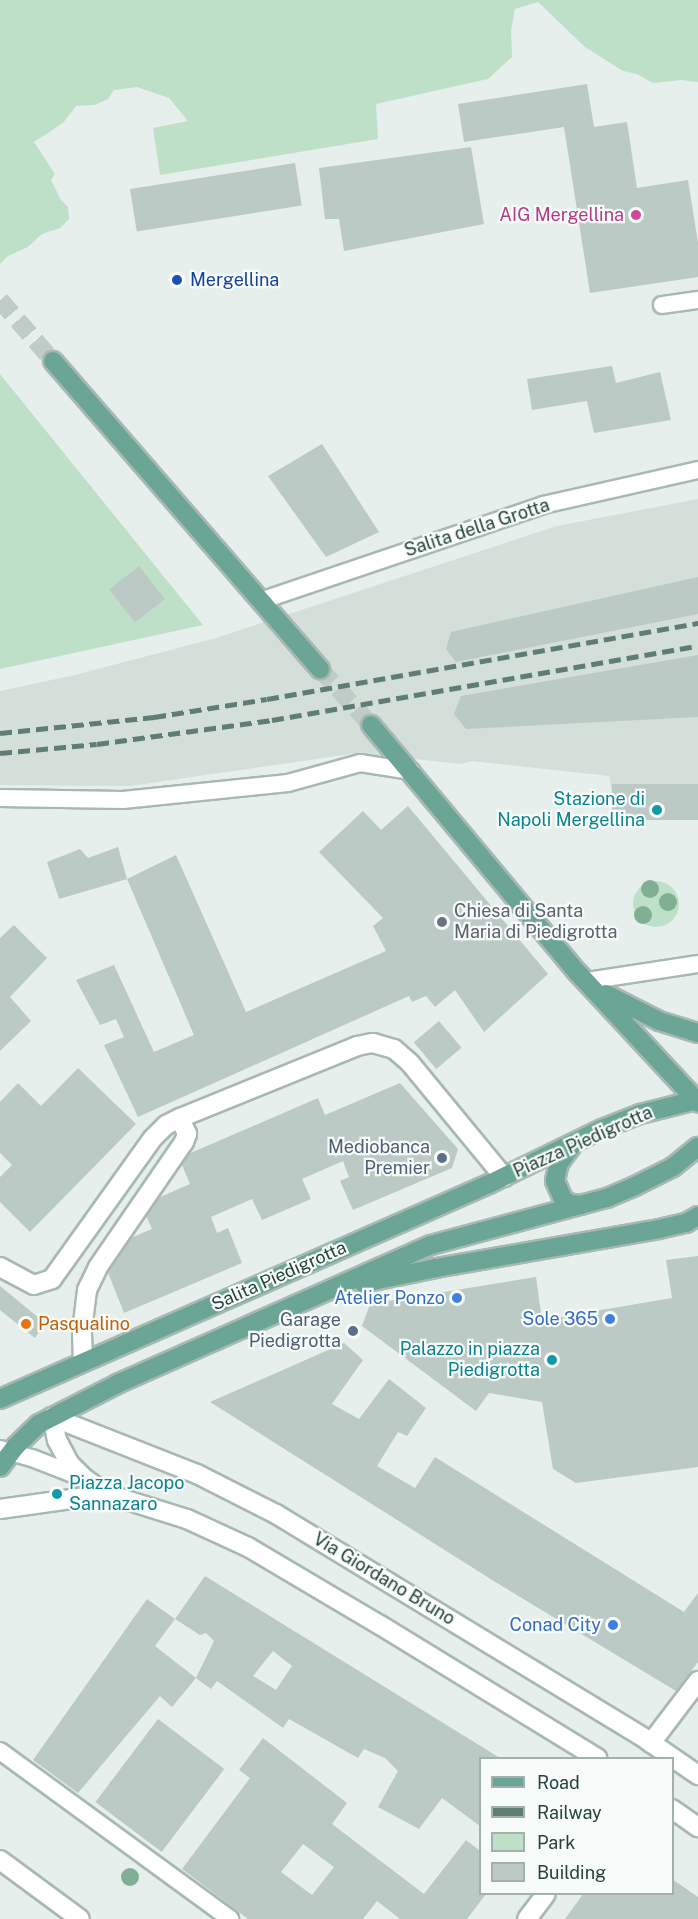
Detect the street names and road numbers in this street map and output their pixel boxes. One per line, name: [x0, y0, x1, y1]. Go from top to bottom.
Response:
street label: Salita della Grotta: [402, 494, 552, 562]
street label: Piazza Piedigrotta: [510, 1102, 656, 1182]
street label: Salita Piedigrotta: [208, 1237, 350, 1315]
street label: Via Giordano Bruno: [309, 1528, 459, 1630]

